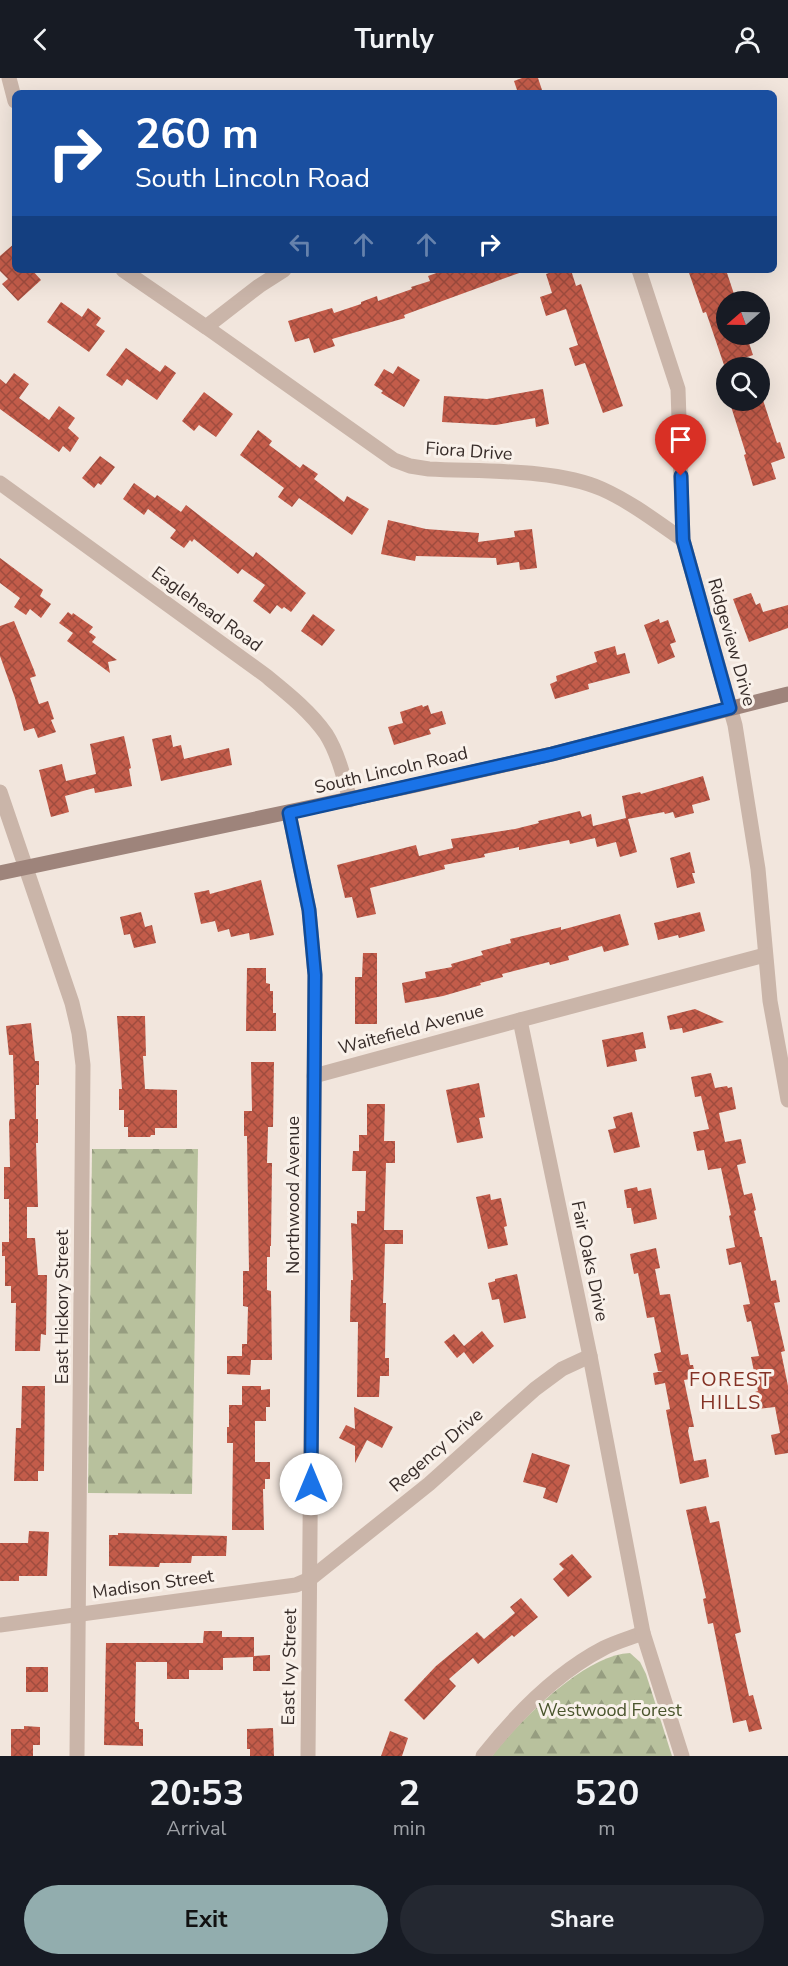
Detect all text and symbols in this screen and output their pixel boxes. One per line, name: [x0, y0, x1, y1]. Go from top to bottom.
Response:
text: Turnly: [354, 21, 434, 58]
icon: back: [24, 23, 57, 56]
icon: person: [731, 23, 764, 56]
text: 260 m: [135, 106, 259, 163]
icon: right: [36, 114, 114, 192]
text: South Lincoln Road: [135, 160, 370, 197]
icon: left: [284, 228, 317, 261]
icon: ahead: [347, 228, 380, 261]
icon: ahead: [410, 228, 443, 261]
icon: right: [473, 228, 506, 261]
north arrow: [716, 291, 770, 345]
map controls: [716, 291, 770, 411]
button: search: [716, 357, 770, 411]
pin: [655, 414, 706, 476]
icon: arrive: [664, 423, 697, 456]
street label: Fiora Drive: [425, 436, 513, 466]
street label: Eaglehead Road: [147, 561, 267, 657]
street label: Ridgeview Drive: [702, 575, 762, 709]
street label: South Lincoln Road: [312, 741, 470, 799]
street label: Waitefield Avenue: [336, 998, 486, 1060]
street label: Northwood Avenue: [281, 1116, 305, 1274]
street label: Fair Oaks Drive: [566, 1199, 614, 1323]
street label: East Hickory Street: [50, 1229, 74, 1384]
district label: FOREST HILLS: [689, 1366, 773, 1416]
street label: Regency Drive: [384, 1403, 488, 1497]
position arrow: [279, 1452, 343, 1516]
street label: Madison Street: [91, 1564, 216, 1604]
street label: East Ivy Street: [276, 1608, 302, 1726]
park label: Westwood Forest: [538, 1698, 683, 1722]
text: 20:53: [149, 1769, 244, 1818]
text: 2: [398, 1769, 420, 1818]
text: 520: [574, 1769, 639, 1818]
text: Arrival: [166, 1815, 226, 1842]
text: min: [393, 1815, 426, 1842]
text: m: [598, 1815, 615, 1842]
button: Exit: [24, 1885, 388, 1954]
button: Share: [400, 1885, 764, 1954]

